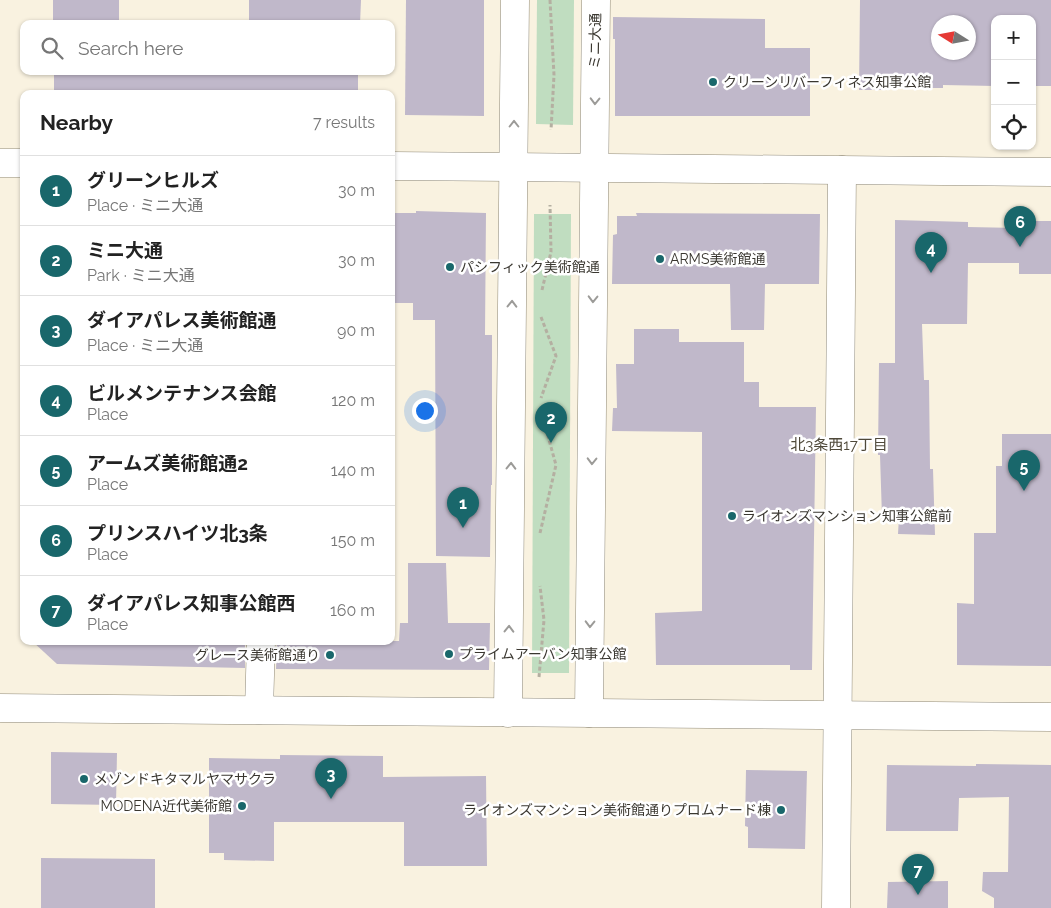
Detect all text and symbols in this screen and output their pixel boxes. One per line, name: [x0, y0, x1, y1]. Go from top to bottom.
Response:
street label: ミニ大通: [587, 13, 603, 69]
north arrow: [931, 15, 976, 60]
map controls: [991, 15, 1036, 150]
button: +: [991, 15, 1036, 60]
search box: [20, 20, 395, 75]
icon: search: [38, 34, 66, 62]
text: Search here: [78, 37, 184, 59]
button: −: [991, 60, 1036, 105]
place label: クリーンリバーフィネス知事公館: [723, 74, 931, 90]
marker: クリーンリバーフィネス知事公館: [707, 76, 719, 88]
one-way arrow: [589, 97, 600, 105]
button: locate: [991, 105, 1036, 150]
text: Nearby: [40, 110, 113, 135]
text: 7 results: [313, 113, 375, 132]
one-way arrow: [509, 120, 519, 128]
text: グリーンヒルズ: [87, 169, 219, 191]
text: 1: [52, 181, 60, 200]
text: 30 m: [338, 181, 375, 200]
text: Place · ミニ大通: [87, 196, 203, 215]
pin: 6: [1004, 206, 1036, 247]
pin: 4: [915, 232, 947, 273]
text: ミニ大通: [87, 239, 163, 261]
text: 2: [51, 251, 61, 270]
text: 30 m: [338, 251, 375, 270]
place label: ARMS美術館通: [670, 251, 765, 267]
marker: ARMS美術館通: [654, 253, 666, 265]
place label: パシフィック美術館通: [460, 259, 600, 275]
marker: パシフィック美術館通: [444, 261, 456, 273]
text: Park · ミニ大通: [87, 266, 195, 285]
one-way arrow: [588, 295, 598, 303]
one-way arrow: [507, 300, 517, 308]
text: ダイアパレス美術館通: [87, 309, 277, 331]
text: 3: [52, 321, 60, 340]
text: 90 m: [337, 321, 375, 340]
text: Place · ミニ大通: [87, 336, 203, 355]
text: ビルメンテナンス会館: [87, 382, 277, 404]
text: 4: [51, 391, 61, 410]
text: 120 m: [331, 391, 375, 410]
your location: [412, 398, 438, 424]
pin: 2: [535, 402, 567, 443]
text: Place: [87, 405, 128, 424]
district label: 北3条西17丁目: [790, 436, 888, 454]
pin: 5: [1008, 450, 1040, 491]
text: アームズ美術館通2: [87, 452, 248, 474]
one-way arrow: [587, 458, 597, 465]
text: 5: [52, 461, 60, 480]
text: 140 m: [331, 461, 375, 480]
one-way arrow: [505, 462, 516, 470]
text: Place: [87, 475, 128, 494]
pin: 1: [447, 487, 479, 528]
place label: ライオンズマンション知事公館前: [742, 508, 952, 524]
marker: ライオンズマンション知事公館前: [726, 510, 738, 522]
text: プリンスハイツ北3条: [87, 522, 268, 544]
text: 6: [51, 531, 61, 550]
text: 150 m: [331, 531, 375, 550]
text: Place: [87, 545, 128, 564]
text: ダイアパレス知事公館西: [87, 592, 296, 614]
text: 7: [52, 601, 60, 620]
text: 160 m: [330, 601, 375, 620]
text: Place: [87, 615, 128, 634]
one-way arrow: [585, 620, 595, 628]
one-way arrow: [504, 625, 514, 632]
place label: プライムアーバン知事公館: [459, 646, 626, 662]
place label: グレース美術館通り: [195, 647, 320, 663]
marker: プライムアーバン知事公館: [443, 648, 455, 660]
marker: グレース美術館通り: [324, 649, 336, 661]
pin: 3: [315, 758, 347, 799]
place label: メゾンドキタマルヤマサクラ: [94, 771, 276, 787]
marker: メゾンドキタマルヤマサクラ: [78, 773, 90, 785]
place label: MODENA近代美術館: [100, 798, 232, 814]
marker: MODENA近代美術館: [236, 800, 248, 812]
place label: ライオンズマンション美術館通りプロムナード棟: [463, 802, 771, 818]
marker: ライオンズマンション美術館通りプロムナード棟: [775, 804, 787, 816]
pin: 7: [902, 854, 934, 895]

